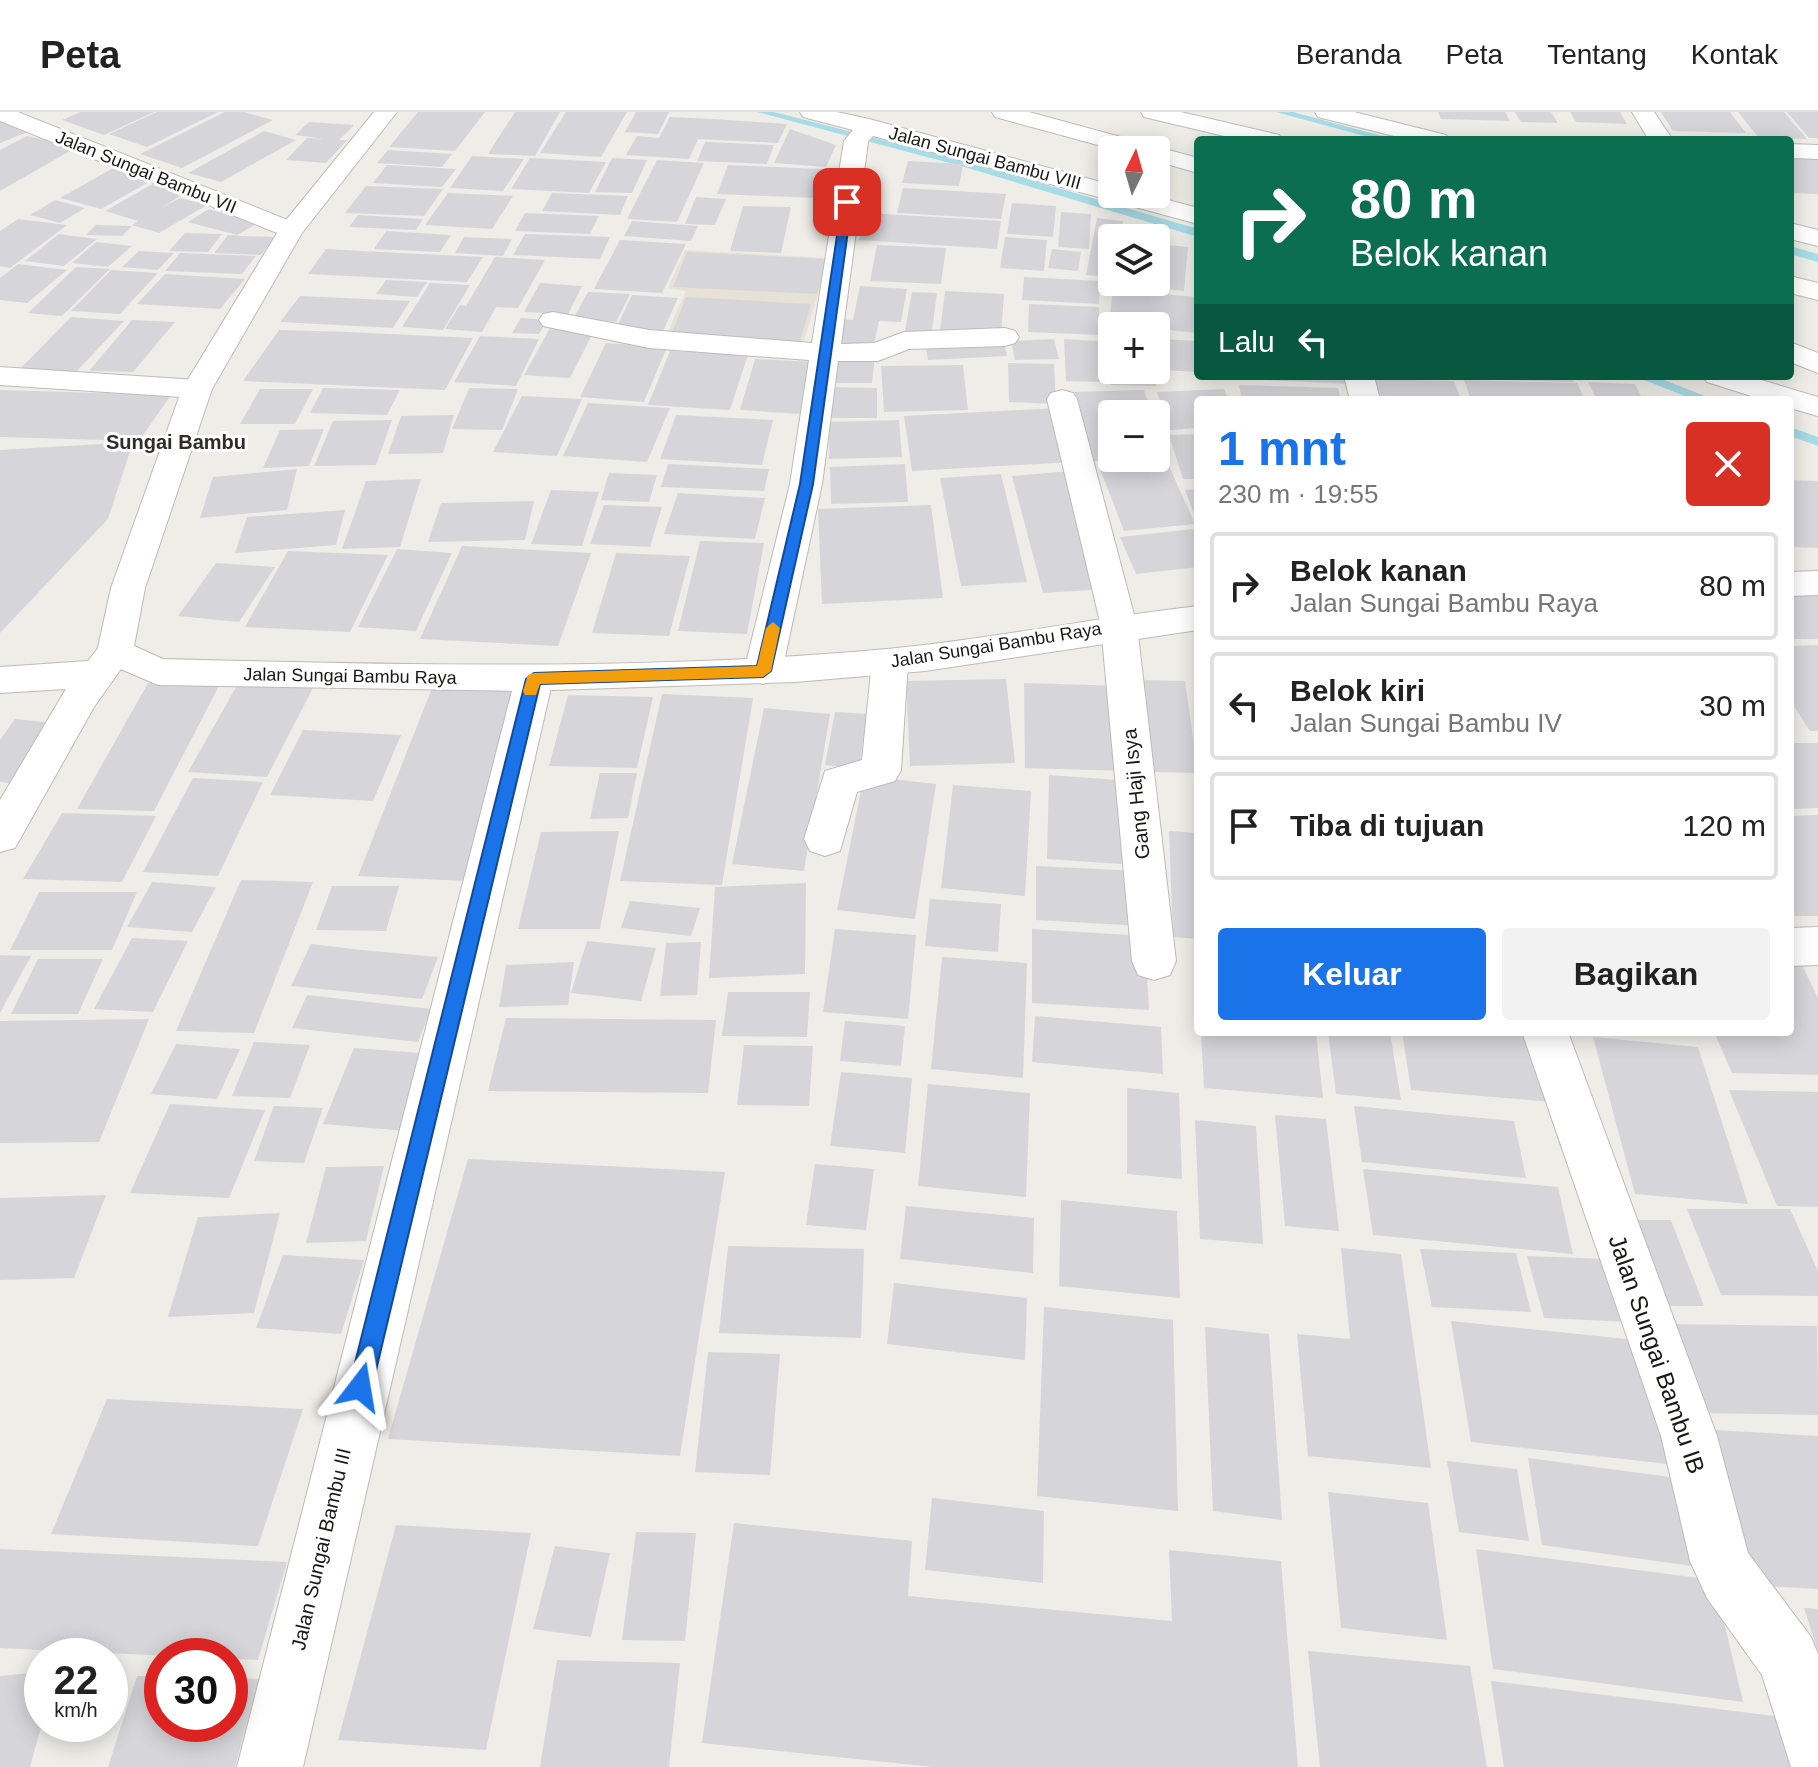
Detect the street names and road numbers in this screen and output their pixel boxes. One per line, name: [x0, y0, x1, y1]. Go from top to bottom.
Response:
street label: Jalan Sungai Bambu VIII: [887, 123, 1083, 193]
street label: Jalan Sungai Bambu VII: [53, 127, 239, 217]
street label: Jalan Sungai Bambu Raya: [889, 618, 1104, 672]
street label: Jalan Sungai Bambu Raya: [243, 664, 458, 688]
street label: Gang Haji Isya: [1118, 727, 1154, 860]
street label: Jalan Sungai Bambu IB: [1603, 1231, 1711, 1477]
street label: Jalan Sungai Bambu III: [287, 1446, 355, 1652]

